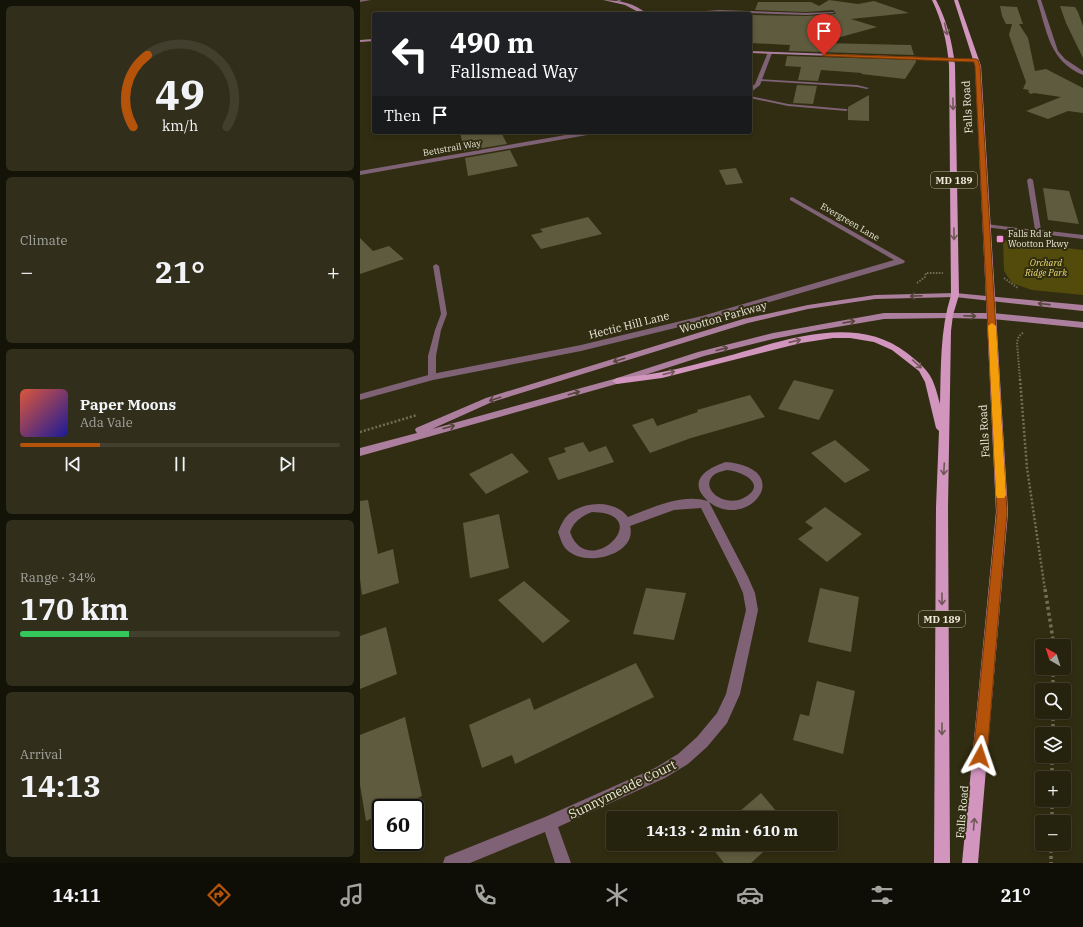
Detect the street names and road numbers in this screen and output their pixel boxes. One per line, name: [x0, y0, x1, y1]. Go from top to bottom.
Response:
street label: Falls Road: [959, 80, 975, 134]
street label: Bettstrail Way: [422, 137, 482, 158]
road number: MD 189: [931, 172, 977, 188]
street label: Evergreen Lane: [819, 200, 882, 243]
street label: Wootton Parkway: [678, 298, 768, 336]
street label: Hectic Hill Lane: [587, 308, 671, 342]
street label: Falls Road: [976, 404, 992, 458]
road number: MD 189: [919, 611, 965, 627]
street label: Sunnymeade Court: [566, 756, 679, 823]
street label: Falls Road: [953, 785, 971, 839]

